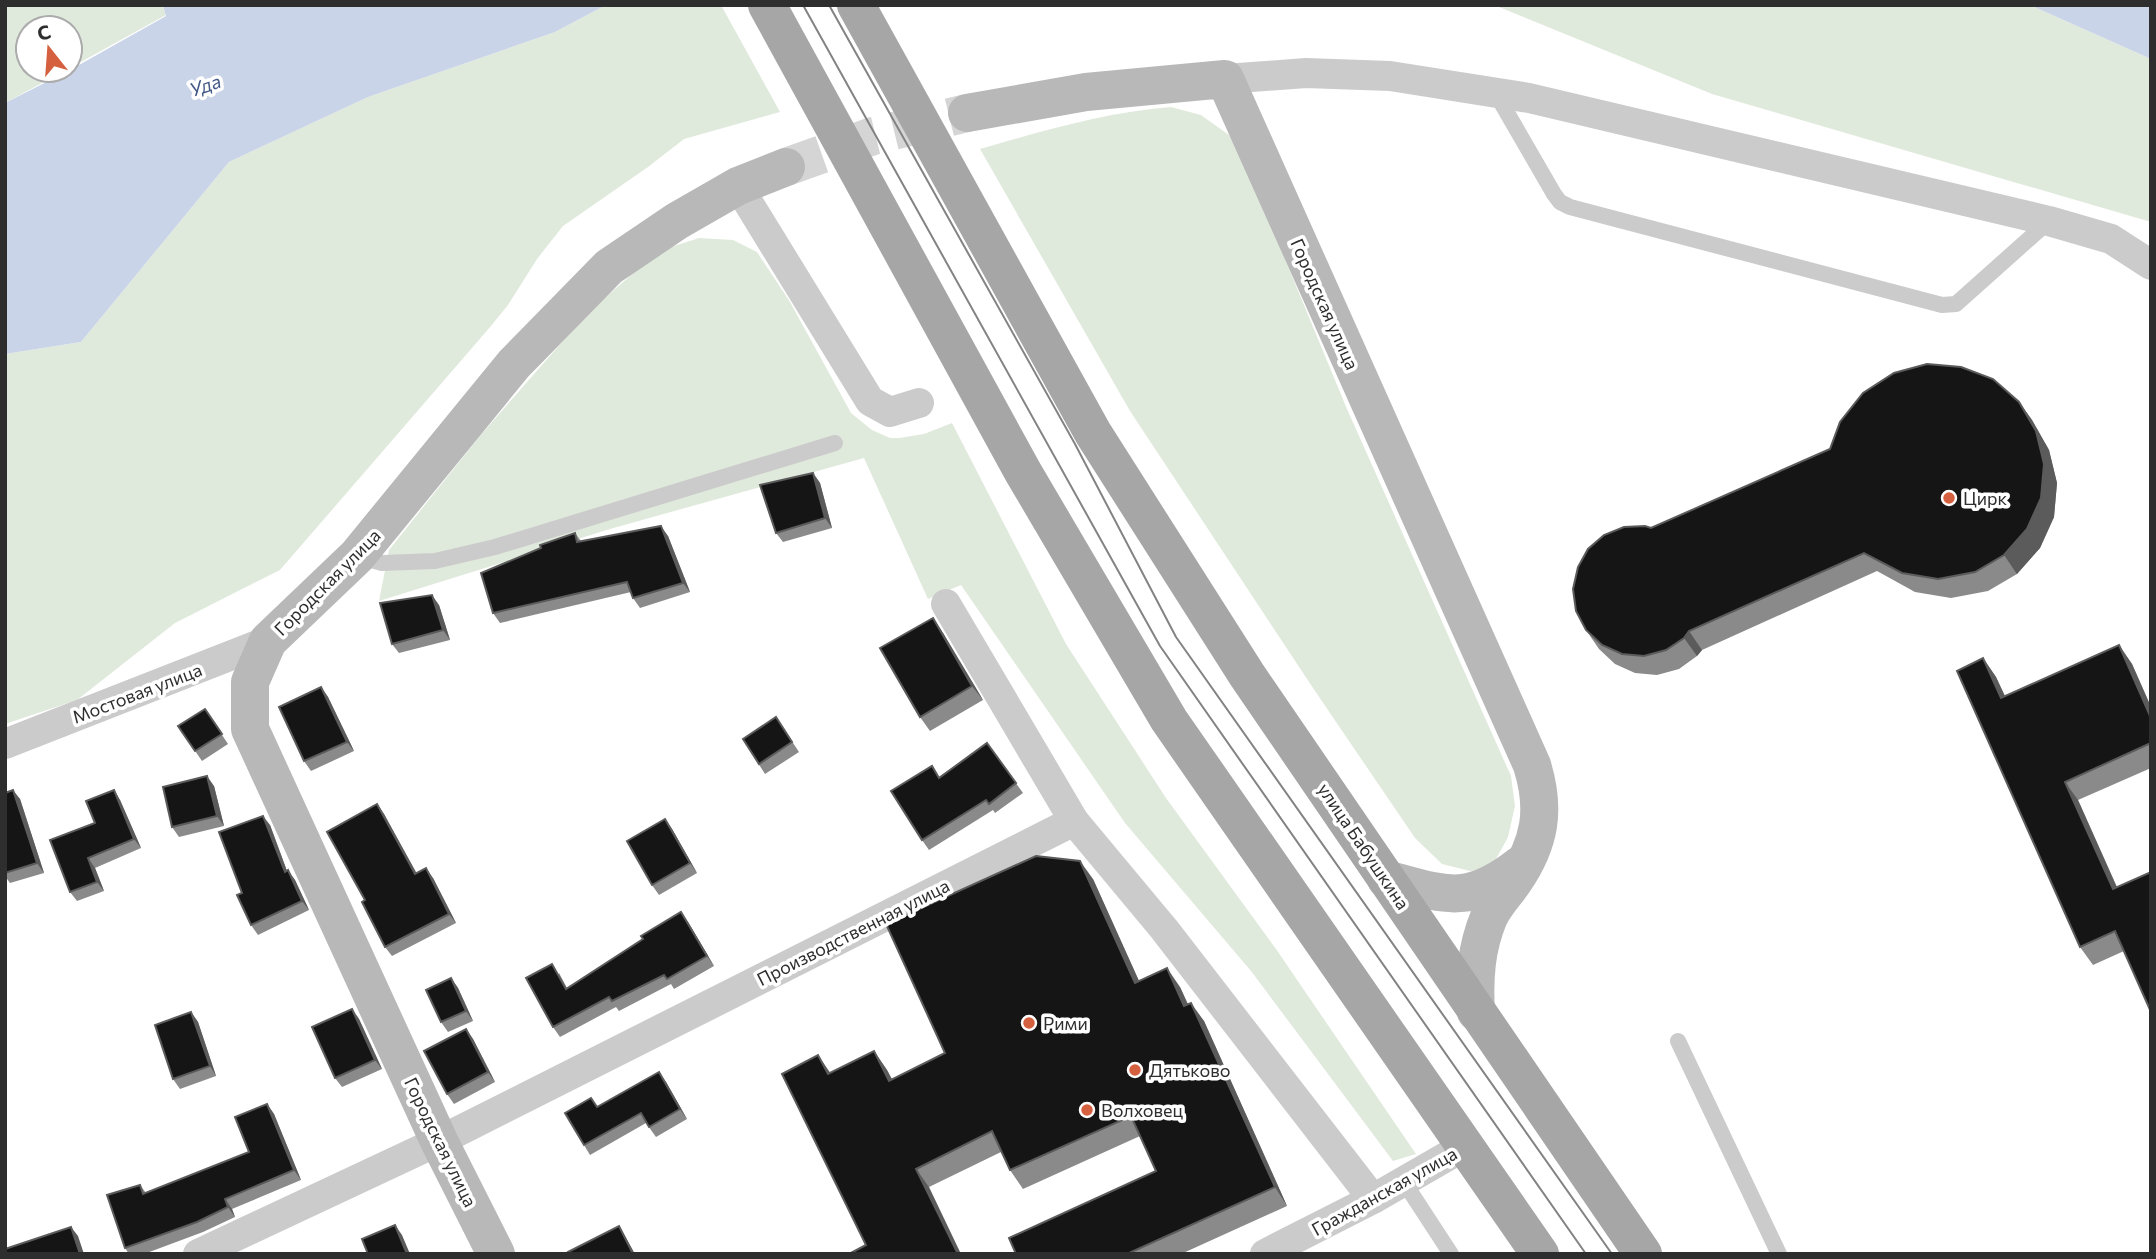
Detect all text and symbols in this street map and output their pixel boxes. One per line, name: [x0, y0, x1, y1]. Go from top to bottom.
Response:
north arrow: [14, 14, 84, 84]
text: С: [34, 19, 53, 45]
water label: Уда: [186, 69, 224, 101]
street label: Городская улица: [1286, 235, 1364, 373]
place label: Цирк: [1963, 487, 2008, 509]
marker: Цирк: [1941, 490, 1957, 506]
street label: Городская улица: [269, 524, 385, 640]
street label: Мостовая улица: [69, 658, 205, 728]
street label: улица Бабушкина: [1314, 779, 1414, 913]
street label: Производственная улица: [753, 874, 953, 990]
place label: Рими: [1043, 1012, 1088, 1034]
marker: Рими: [1021, 1015, 1037, 1031]
place label: Дятьково: [1149, 1059, 1231, 1081]
marker: Дятьково: [1127, 1062, 1143, 1078]
street label: Городская улица: [400, 1074, 482, 1210]
place label: Волховец: [1101, 1099, 1184, 1121]
marker: Волховец: [1079, 1102, 1095, 1118]
street label: Гражданская улица: [1307, 1142, 1461, 1240]

